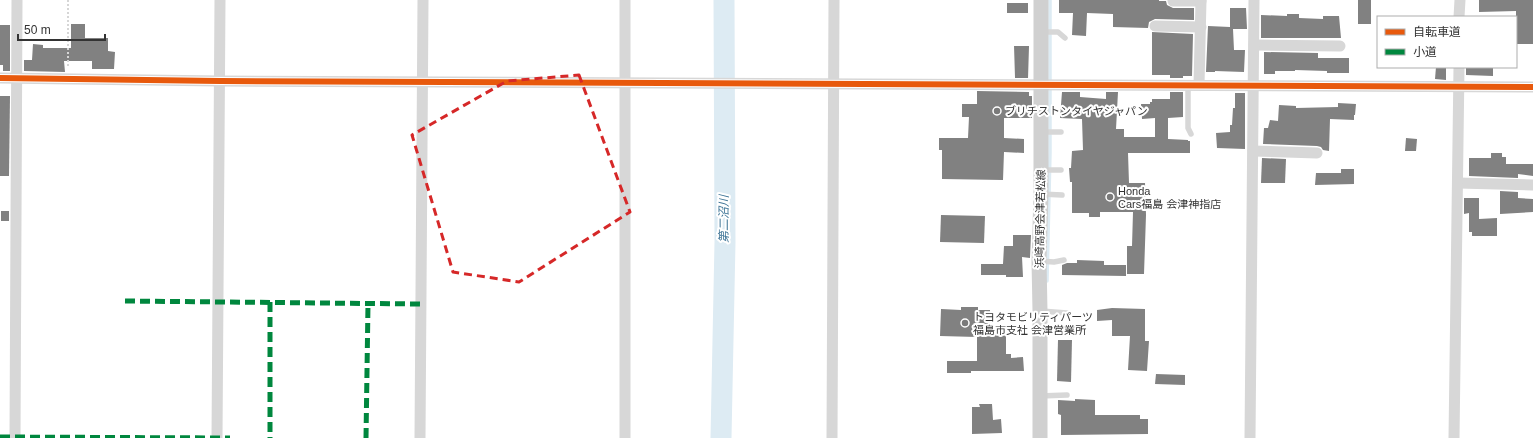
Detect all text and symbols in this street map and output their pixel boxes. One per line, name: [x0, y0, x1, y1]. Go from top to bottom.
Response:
scale bar: [18, 16, 105, 42]
legend: [1377, 16, 1517, 68]
text: 50 m: [24, 23, 51, 37]
text: 自転車道: [1413, 25, 1461, 39]
text: 小道: [1413, 45, 1437, 59]
place label: ブリチストンタイヤジャパン: [1005, 105, 1148, 117]
marker: ブリチストンタイヤジャパン: [992, 106, 1002, 116]
street label: 浜崎高野会津若松線: [1033, 169, 1047, 269]
place label: Honda Cars福島 会津神指店: [1118, 185, 1221, 210]
marker: Honda Cars福島 会津神指店: [1105, 192, 1115, 202]
water label: 第二沼川: [717, 193, 731, 243]
place label: トヨタモビリティパーツ 福島市支社 会津営業所: [973, 311, 1093, 336]
marker: トヨタモビリティパーツ 福島市支社 会津営業所: [960, 318, 970, 328]

